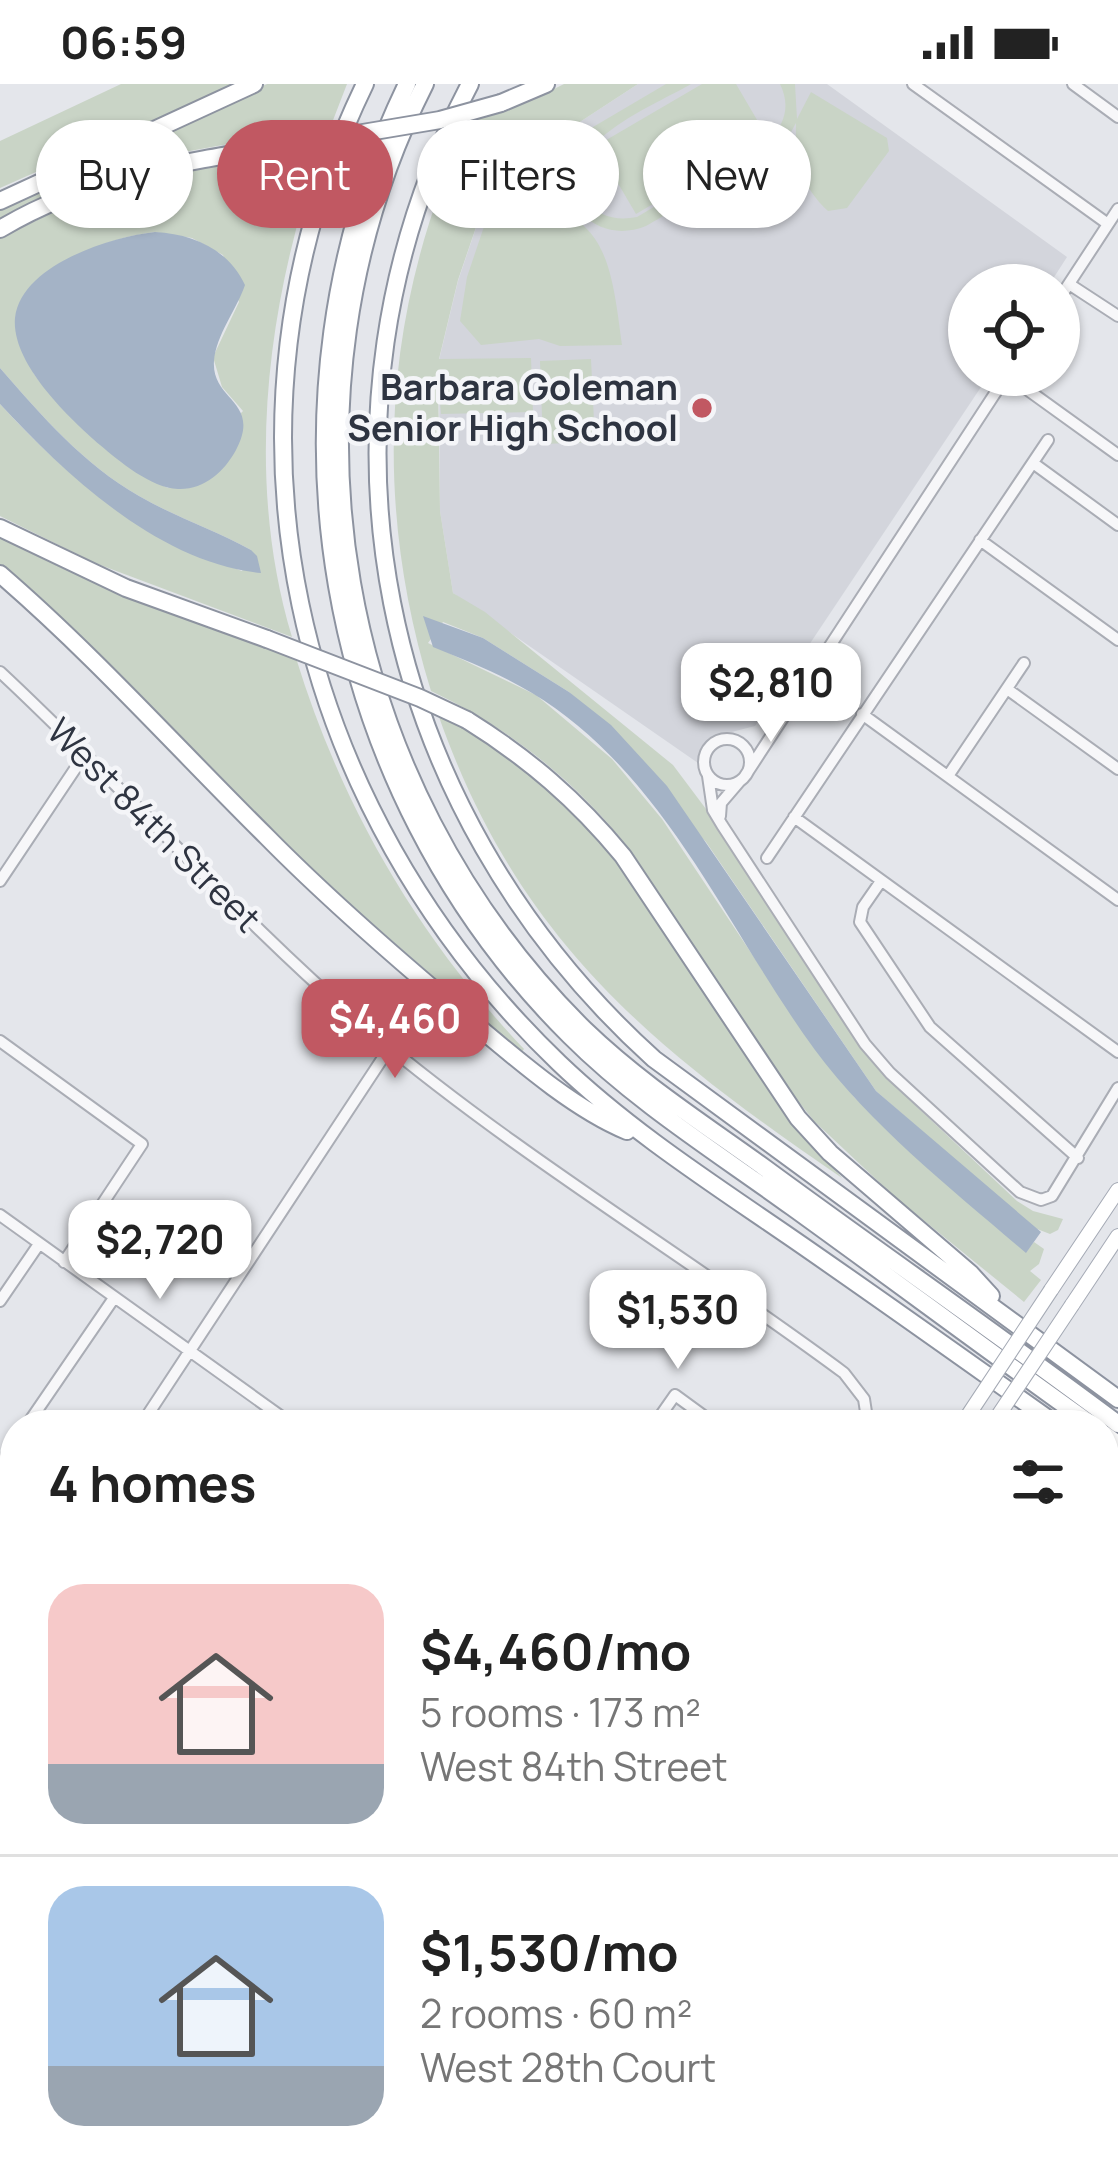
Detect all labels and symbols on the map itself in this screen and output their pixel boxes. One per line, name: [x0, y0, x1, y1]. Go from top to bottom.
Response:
place label: Barbara Goleman Senior High School: [347, 362, 678, 452]
marker: Barbara Goleman Senior High School: [689, 395, 715, 421]
pin: $2,810: [673, 643, 869, 745]
street label: West 84th Street: [37, 707, 272, 942]
pin: $4,460: [297, 979, 493, 1081]
pin: $2,720: [62, 1200, 258, 1302]
pin: $1,530: [580, 1270, 776, 1372]

